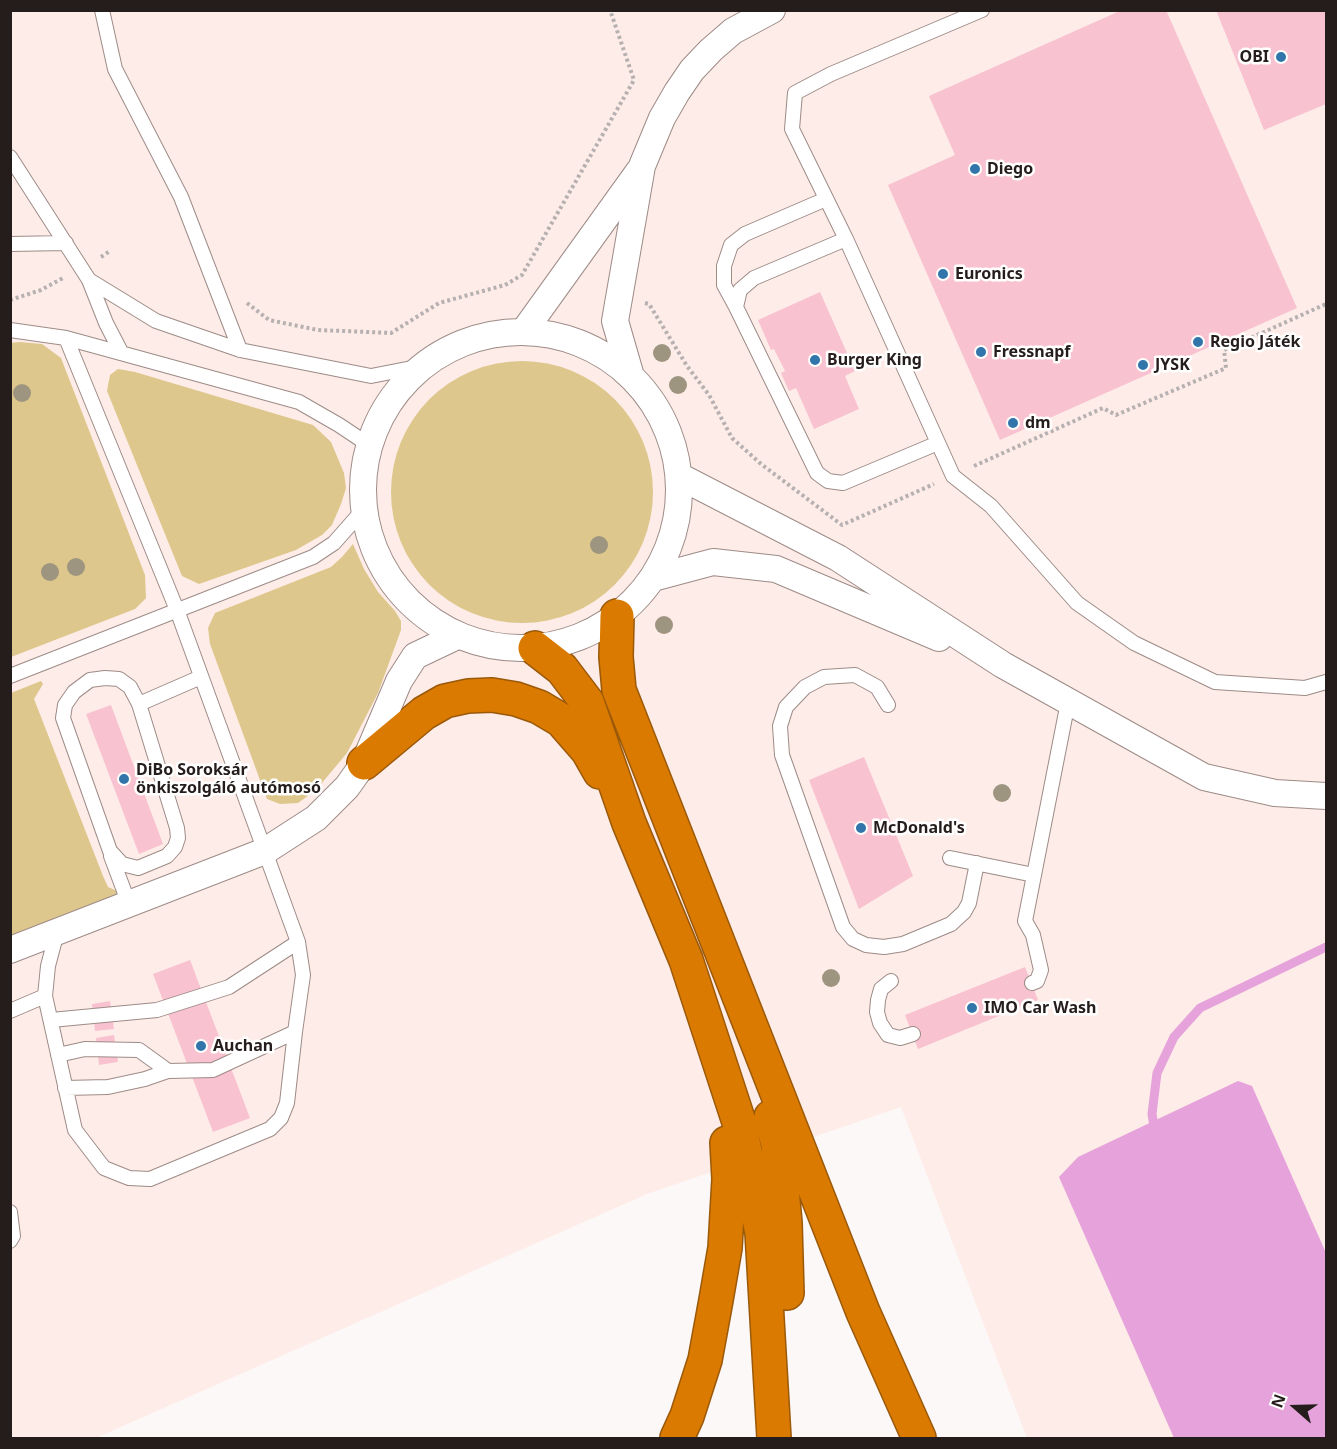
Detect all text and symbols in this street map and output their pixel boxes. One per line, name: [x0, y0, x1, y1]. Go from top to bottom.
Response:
place label: OBI: [1239, 47, 1269, 67]
marker: OBI: [1274, 50, 1288, 64]
place label: Diego: [987, 159, 1033, 179]
marker: Diego: [968, 162, 982, 176]
place label: Euronics: [955, 264, 1023, 284]
marker: Euronics: [936, 267, 950, 281]
place label: Regio Játék: [1210, 332, 1300, 352]
marker: Regio Játék: [1191, 335, 1205, 349]
place label: Fressnapf: [993, 342, 1071, 362]
marker: Fressnapf: [974, 345, 988, 359]
place label: Burger King: [827, 350, 922, 370]
marker: Burger King: [808, 353, 822, 367]
place label: JYSK: [1155, 355, 1190, 375]
marker: JYSK: [1136, 358, 1150, 372]
place label: dm: [1025, 413, 1051, 433]
marker: dm: [1006, 416, 1020, 430]
place label: DiBo Soroksár önkiszolgáló autómosó: [136, 760, 321, 798]
marker: DiBo Soroksár önkiszolgáló autómosó: [117, 772, 131, 786]
place label: McDonald's: [873, 818, 965, 838]
marker: McDonald's: [854, 821, 868, 835]
place label: IMO Car Wash: [984, 998, 1096, 1018]
marker: IMO Car Wash: [965, 1001, 979, 1015]
place label: Auchan: [213, 1036, 273, 1056]
marker: Auchan: [194, 1039, 208, 1053]
north arrow: [1265, 1377, 1325, 1437]
text: N: [1266, 1391, 1291, 1411]

